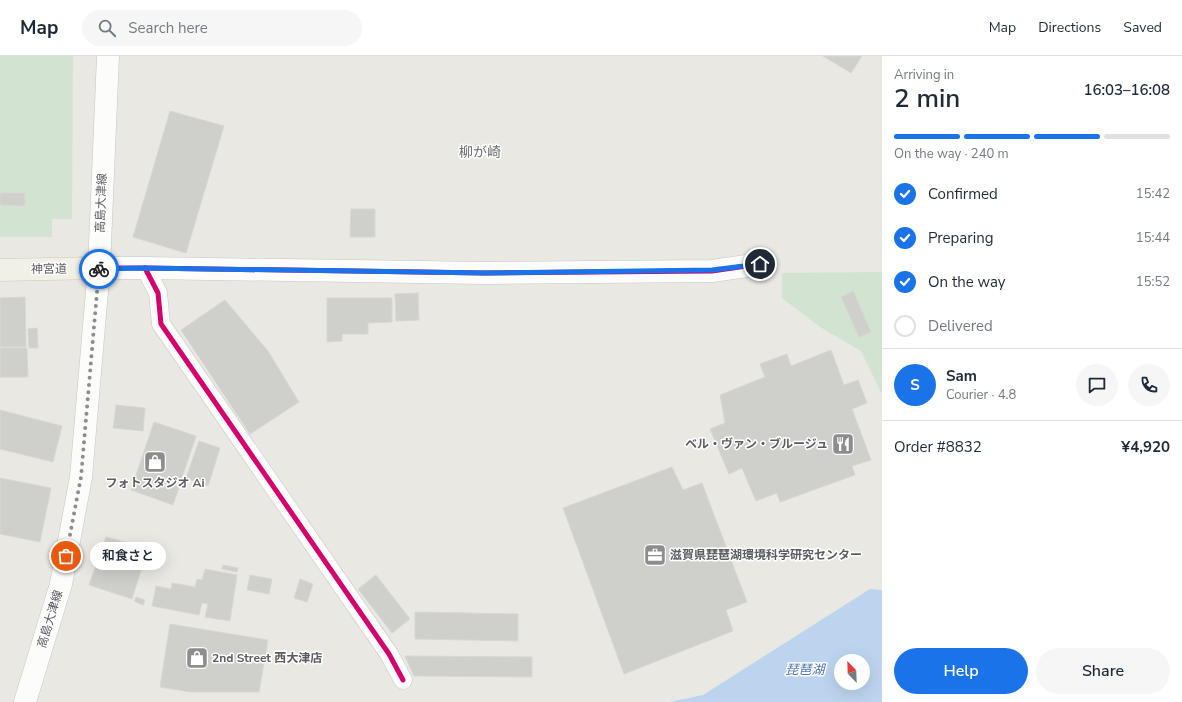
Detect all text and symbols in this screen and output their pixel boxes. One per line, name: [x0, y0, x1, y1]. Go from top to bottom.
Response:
search box: [82, 10, 362, 46]
text: Map: [20, 15, 58, 41]
icon: search: [96, 17, 118, 39]
text: Search here: [128, 18, 208, 38]
text: Map: [989, 18, 1016, 37]
text: Directions: [1038, 18, 1101, 37]
text: Saved: [1123, 18, 1162, 37]
text: Arriving in: [894, 66, 954, 84]
text: 16:03–16:08: [1083, 80, 1170, 100]
text: 2 min: [894, 81, 960, 116]
district label: 柳が崎: [459, 143, 501, 162]
text: On the way · 240 m: [894, 145, 1009, 163]
street label: 高島大津線: [92, 173, 110, 233]
icon: check: [894, 183, 916, 205]
text: Confirmed: [928, 184, 998, 204]
text: 15:42: [1136, 185, 1170, 203]
icon: check: [894, 227, 916, 249]
text: Preparing: [928, 228, 993, 248]
text: 15:44: [1136, 229, 1170, 247]
pin: [743, 247, 777, 281]
courier: [79, 249, 119, 289]
icon: home: [749, 253, 771, 275]
icon: bike: [88, 258, 110, 280]
street label: 神宮道: [31, 261, 67, 277]
icon: check: [894, 271, 916, 293]
text: On the way: [928, 272, 1006, 292]
text: 15:52: [1136, 273, 1170, 291]
text: Delivered: [928, 316, 993, 336]
button: chat: [1076, 364, 1118, 406]
button: phone: [1128, 364, 1170, 406]
text: Sam: [946, 366, 977, 386]
text: S: [910, 375, 920, 395]
text: Courier · 4.8: [946, 386, 1016, 404]
restaurant icon: ベル・ヴァン・ブルージュ: [830, 431, 856, 457]
place label: ベル・ヴァン・ブルージュ: [685, 436, 828, 452]
text: Order #8832: [894, 437, 982, 457]
text: ¥4,920: [1121, 437, 1170, 457]
shop icon: フォトスタジオ Ai: [142, 449, 168, 475]
place label: フォトスタジオ Ai: [105, 475, 205, 491]
pin: [49, 539, 83, 573]
callout: 和食さと: [90, 542, 166, 570]
office icon: 滋賀県琵琶湖環境科学研究センター: [642, 542, 668, 568]
icon: bag: [55, 545, 77, 567]
text: 和食さと: [102, 547, 154, 565]
place label: 滋賀県琵琶湖環境科学研究センター: [670, 547, 862, 563]
street label: 高島大津線: [34, 588, 66, 650]
shop icon: 2nd Street 西大津店: [184, 645, 210, 671]
button: Help: [894, 648, 1028, 694]
button: Share: [1036, 648, 1170, 694]
place label: 2nd Street 西大津店: [212, 650, 322, 666]
north arrow: [834, 654, 870, 690]
map controls: [834, 654, 870, 690]
water label: 琵琶湖: [785, 661, 826, 679]

